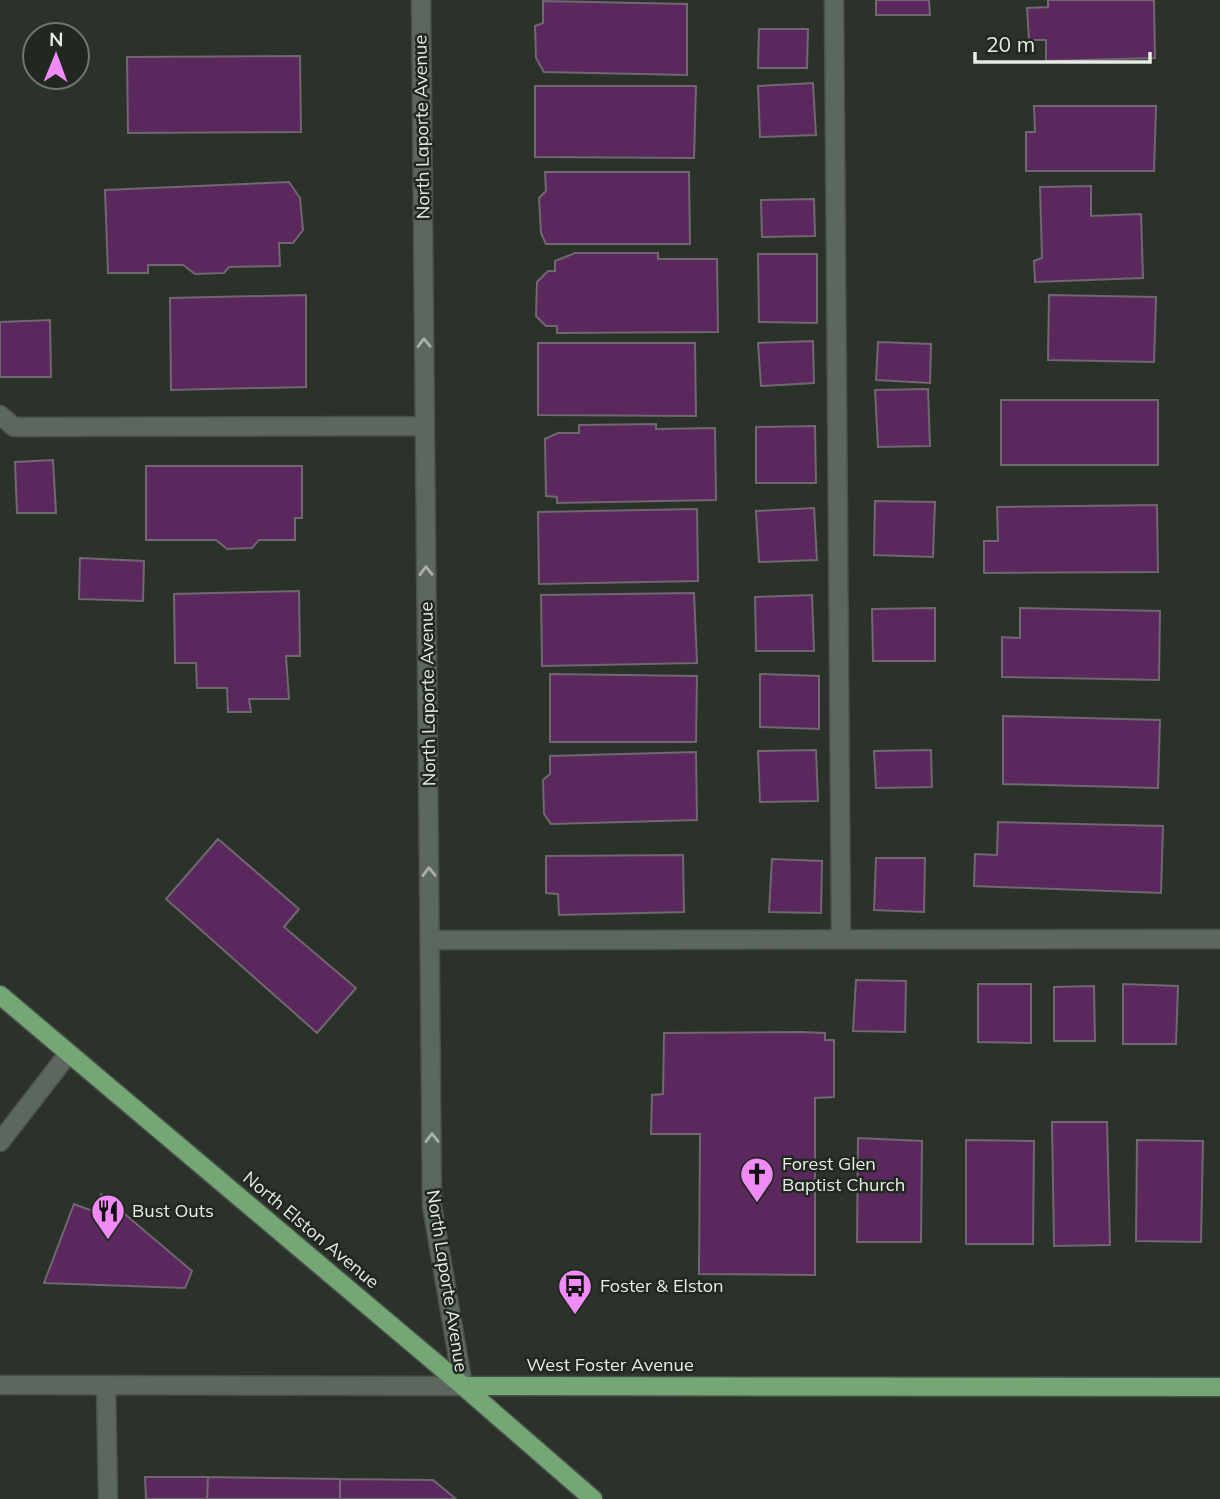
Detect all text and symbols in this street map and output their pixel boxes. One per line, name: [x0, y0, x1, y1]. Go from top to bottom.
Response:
north arrow: [21, 21, 91, 91]
scale bar: [975, 21, 1150, 65]
text: N: [49, 27, 64, 51]
text: 20 m: [986, 31, 1035, 57]
street label: North Laporte Avenue: [408, 35, 435, 219]
one-way arrow: [416, 337, 432, 348]
one-way arrow: [419, 565, 434, 576]
street label: North Laporte Avenue: [414, 602, 441, 786]
one-way arrow: [421, 866, 437, 876]
one-way arrow: [424, 1132, 440, 1142]
place label: Forest Glen Baptist Church: [782, 1152, 905, 1196]
church icon: Forest Glen Baptist Church: [738, 1155, 776, 1204]
street label: North Elston Avenue: [239, 1166, 384, 1293]
street label: North Laporte Avenue: [422, 1188, 473, 1374]
restaurant icon: Bust Outs: [89, 1192, 127, 1241]
place label: Bust Outs: [132, 1199, 214, 1222]
bus stop icon: Foster & Elston: [556, 1267, 594, 1316]
place label: Foster & Elston: [600, 1274, 724, 1297]
street label: West Foster Avenue: [526, 1353, 694, 1376]

